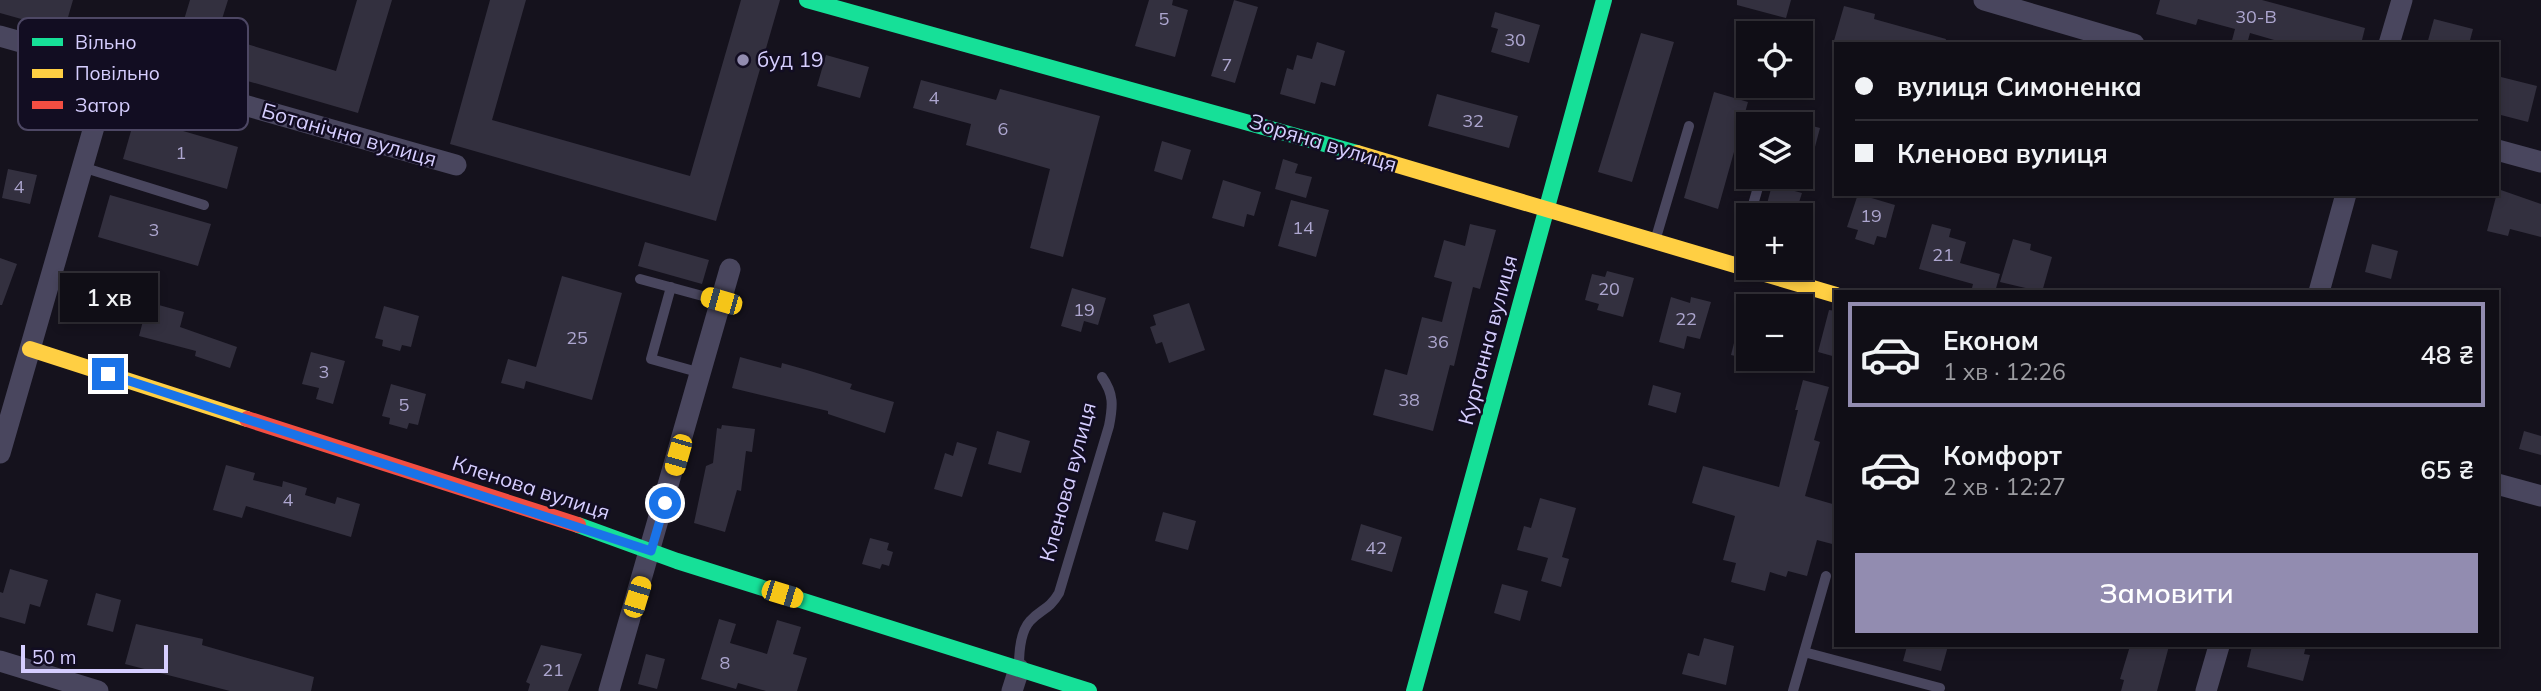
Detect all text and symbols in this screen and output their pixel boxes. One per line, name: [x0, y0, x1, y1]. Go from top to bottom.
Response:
house number: 30-В: [2235, 5, 2277, 28]
house number: 5: [1159, 7, 1170, 30]
legend: [18, 18, 248, 130]
map controls: [1736, 21, 1813, 371]
button: locate: [1736, 21, 1813, 98]
house number: 30: [1504, 28, 1526, 51]
text: Вільно: [75, 30, 137, 54]
place label: буд 19: [757, 46, 824, 72]
marker: буд 19: [735, 52, 751, 68]
house number: 7: [1222, 53, 1232, 76]
text: Повільно: [75, 61, 160, 85]
text: вулиця Симоненка: [1897, 70, 2142, 103]
house number: 4: [929, 86, 940, 109]
text: Затор: [75, 93, 130, 117]
street label: Ботанічна вулиця: [259, 97, 440, 171]
street label: Зоряна вулиця: [1246, 107, 1400, 177]
house number: 32: [1462, 109, 1484, 132]
button: layers: [1736, 112, 1813, 189]
house number: 6: [998, 117, 1008, 140]
text: Кленова вулиця: [1897, 137, 2108, 170]
house number: 1: [176, 141, 186, 164]
house number: 4: [14, 175, 25, 198]
button: +: [1736, 203, 1813, 280]
house number: 19: [1860, 204, 1882, 227]
house number: 14: [1292, 216, 1314, 239]
house number: 3: [149, 218, 159, 241]
house number: 21: [1932, 243, 1954, 266]
street label: Курганна вулиця: [1452, 252, 1522, 427]
callout: 1 хв: [59, 272, 157, 322]
house number: 20: [1598, 277, 1620, 300]
text: 1 хв: [86, 283, 132, 312]
car: [698, 285, 745, 317]
button: −: [1736, 294, 1813, 371]
house number: 19: [1073, 298, 1095, 321]
house number: 22: [1675, 307, 1697, 330]
icon: car: [1859, 323, 1922, 386]
text: Економ: [1943, 324, 2039, 357]
house number: 25: [566, 326, 588, 349]
house number: 36: [1427, 330, 1449, 353]
text: 48 ₴: [2420, 338, 2474, 371]
text: 1 хв · 12:26: [1943, 357, 2066, 386]
route end: [92, 358, 124, 390]
house number: 3: [319, 360, 329, 383]
house number: 38: [1398, 388, 1420, 411]
house number: 5: [399, 393, 410, 416]
street label: Кленова вулиця: [1033, 399, 1101, 564]
car: [663, 432, 694, 478]
icon: car: [1859, 438, 1922, 501]
text: Комфорт: [1943, 439, 2062, 472]
street label: Кленова вулиця: [449, 449, 613, 525]
text: 65 ₴: [2420, 453, 2474, 486]
text: 2 хв · 12:27: [1943, 472, 2066, 501]
route start: [649, 487, 681, 519]
house number: 4: [283, 488, 294, 511]
house number: 42: [1365, 536, 1387, 559]
button: Замовити: [1855, 553, 2478, 633]
car: [621, 574, 654, 620]
car: [759, 578, 806, 610]
scale bar: [21, 642, 168, 674]
text: 50 m: [32, 645, 76, 669]
house number: 8: [720, 651, 730, 674]
house number: 21: [542, 658, 564, 681]

